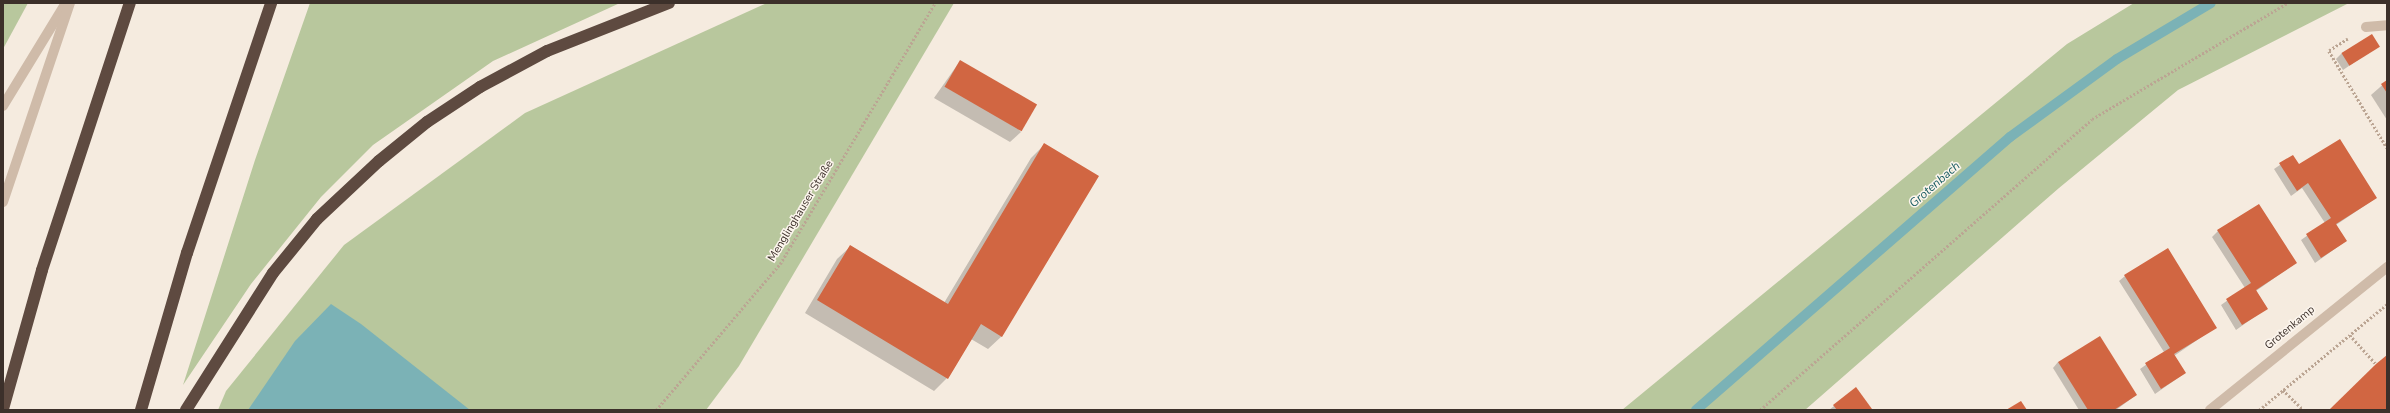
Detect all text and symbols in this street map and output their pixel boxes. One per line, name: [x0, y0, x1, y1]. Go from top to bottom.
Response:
street label: Menglinghauser Straße: [766, 158, 836, 264]
water label: Grotenbach: [1907, 159, 1963, 211]
street label: Grotenkamp: [2262, 303, 2318, 353]

